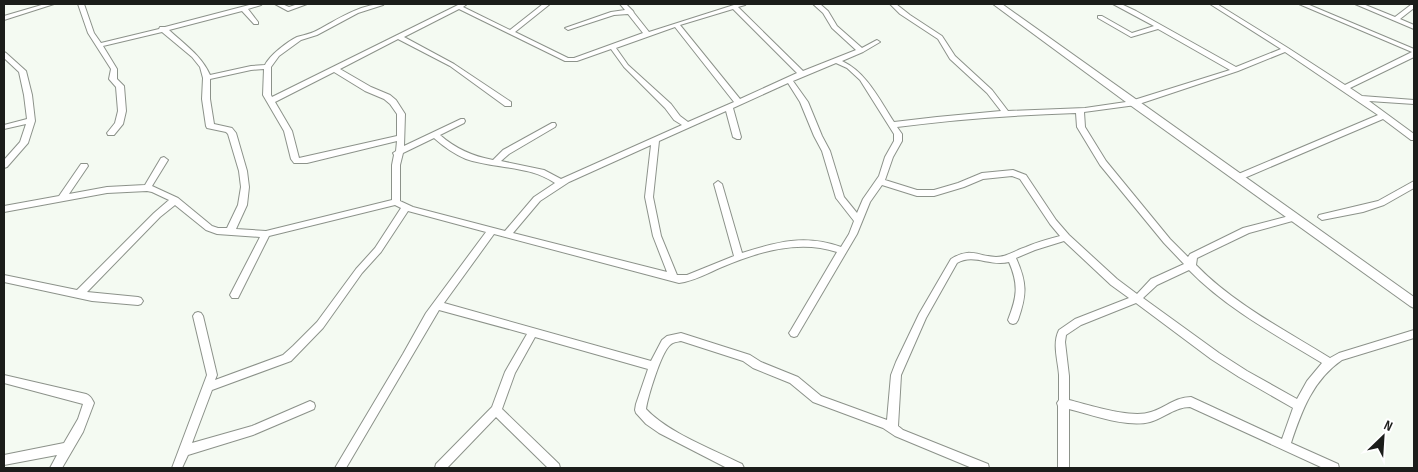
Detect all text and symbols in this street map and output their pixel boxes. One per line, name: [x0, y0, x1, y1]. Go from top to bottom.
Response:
north arrow: [1358, 412, 1408, 462]
text: N: [1381, 416, 1395, 435]

